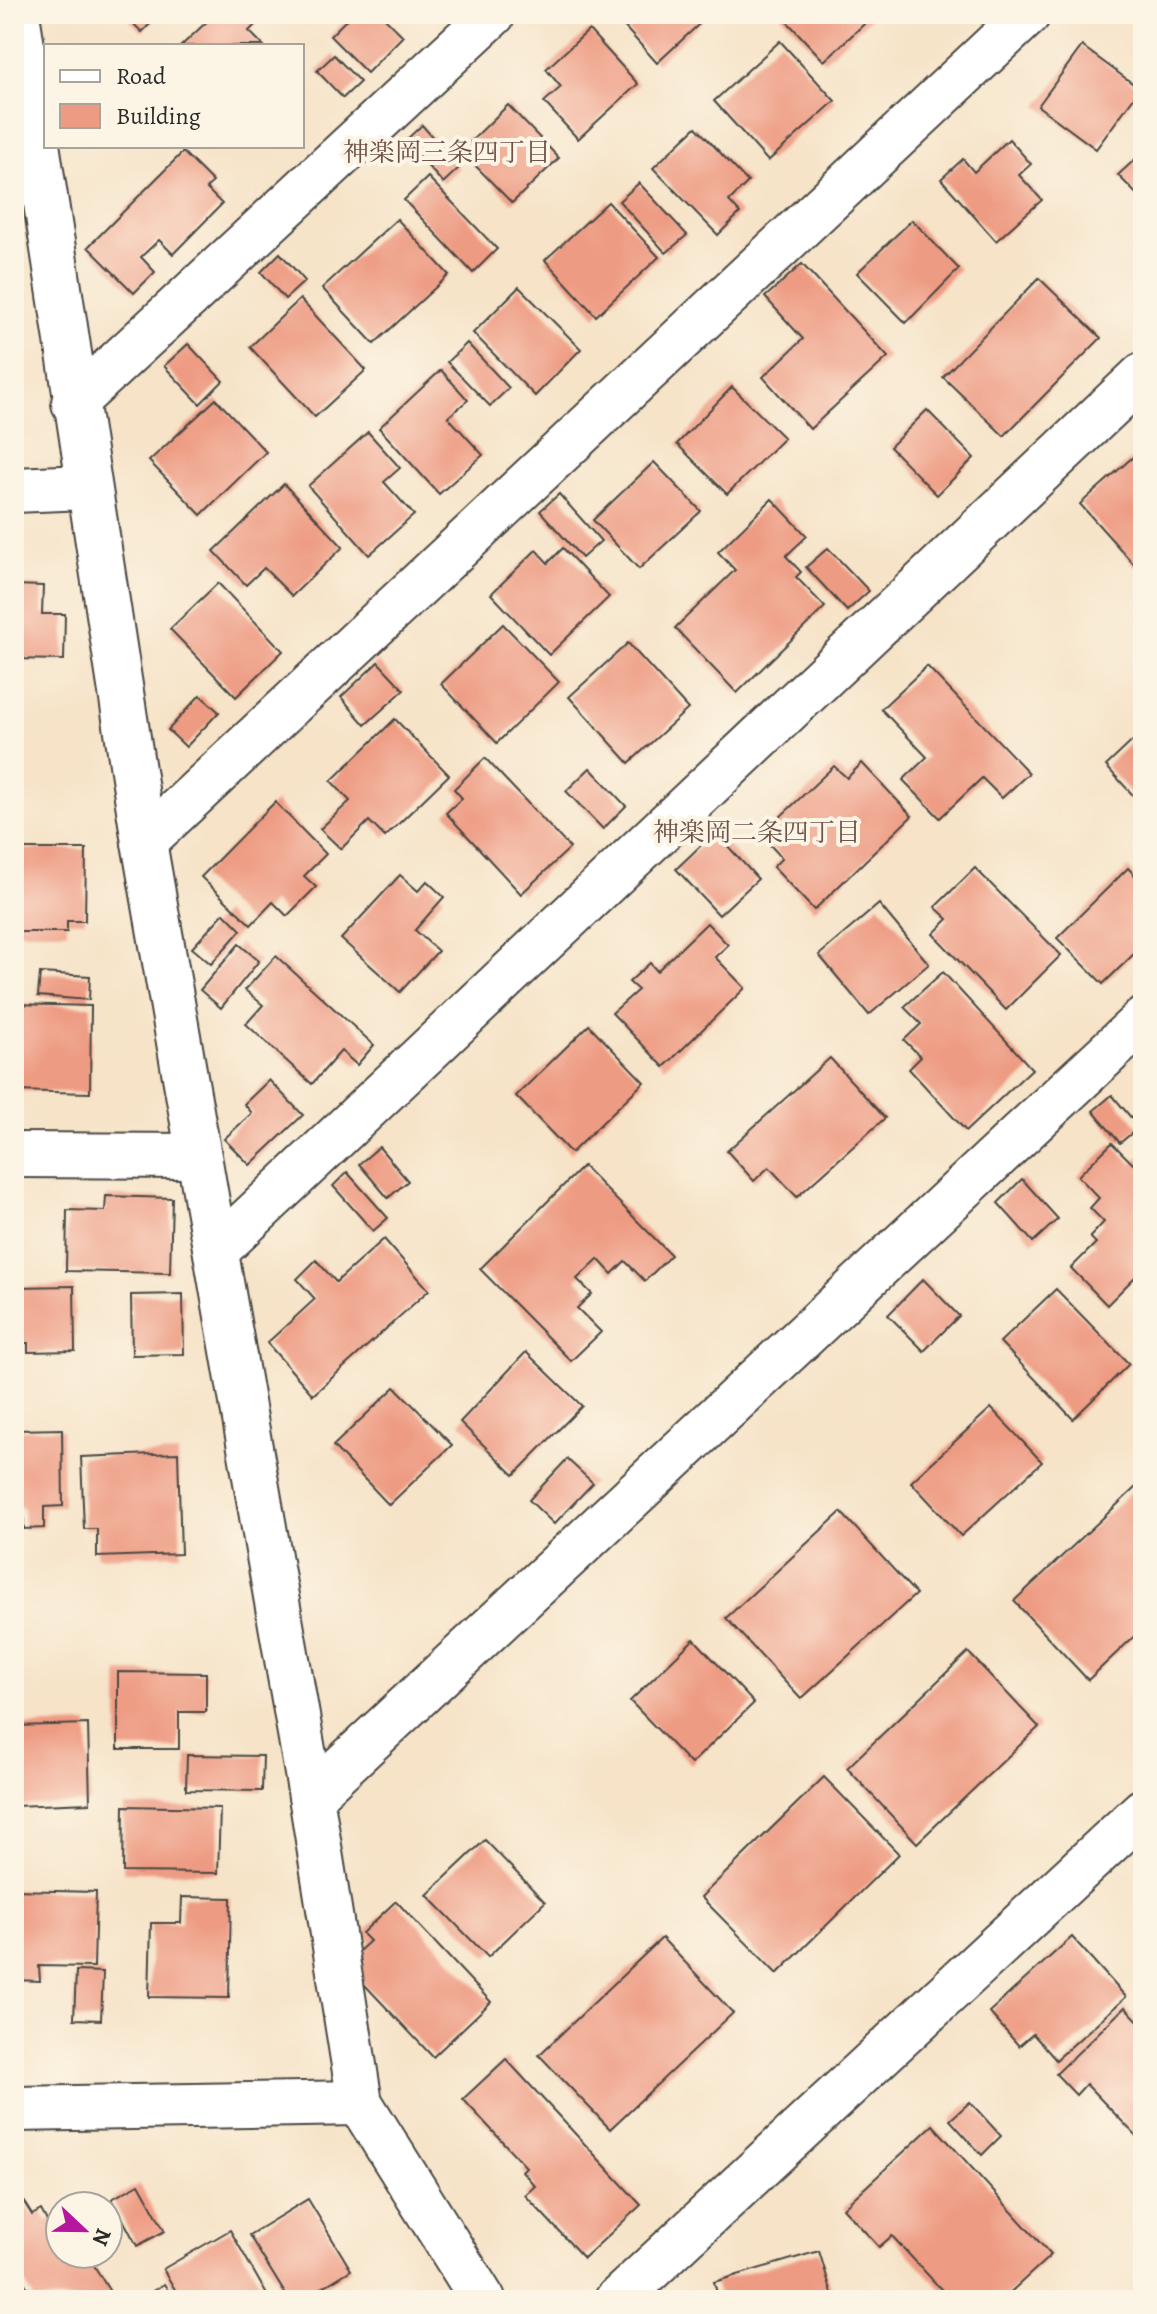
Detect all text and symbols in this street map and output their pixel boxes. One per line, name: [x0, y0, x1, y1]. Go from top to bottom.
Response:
legend: [44, 44, 304, 148]
text: Road: [116, 60, 166, 92]
text: Building: [116, 100, 201, 132]
district label: 神楽岡三条四丁目: [343, 135, 551, 170]
district label: 神楽岡二条四丁目: [653, 815, 861, 850]
north arrow: [44, 2190, 124, 2270]
text: N: [85, 2224, 119, 2250]

